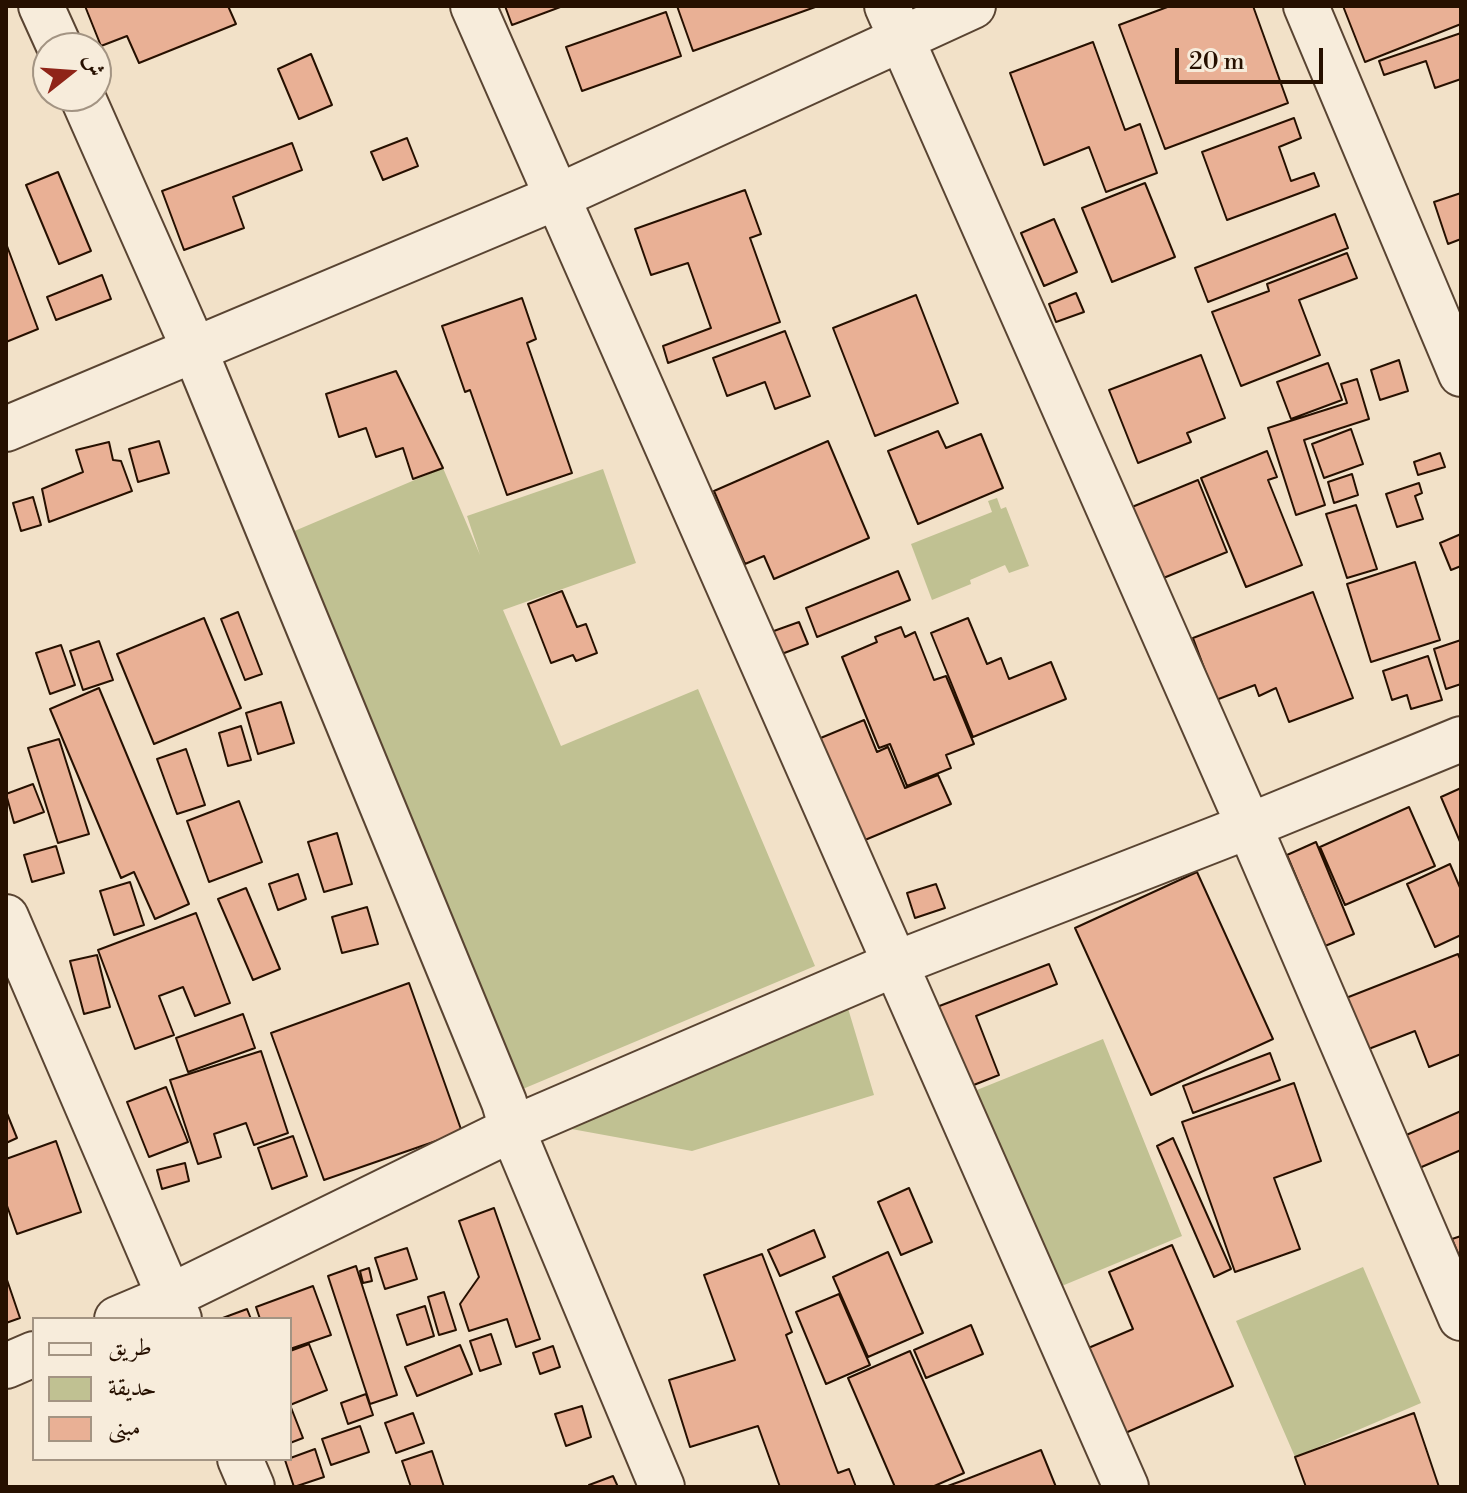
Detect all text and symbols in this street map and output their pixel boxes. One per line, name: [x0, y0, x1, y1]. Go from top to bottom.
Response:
north arrow: [32, 32, 112, 112]
scale bar: [1179, 32, 1327, 82]
text: 20 m: [1189, 47, 1245, 77]
text: ش: [77, 51, 110, 80]
legend: [32, 1317, 292, 1461]
text: طريق: [108, 1333, 152, 1363]
text: حديقة: [108, 1373, 157, 1403]
text: مبنى: [108, 1413, 141, 1443]

